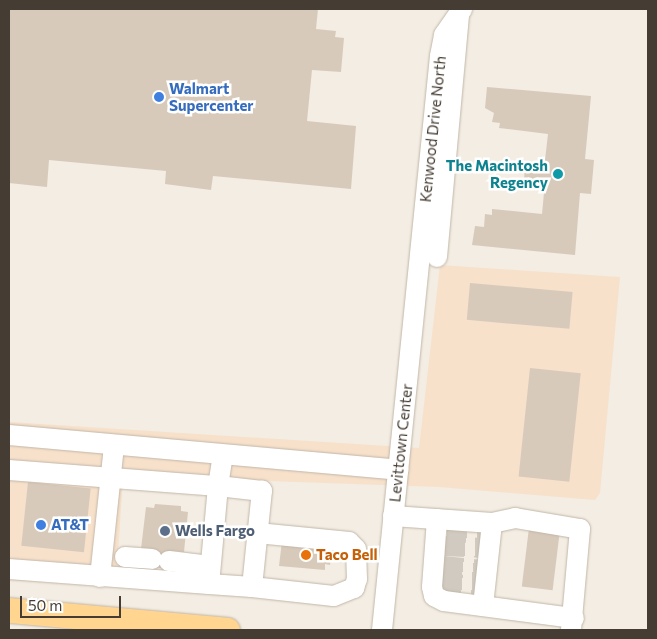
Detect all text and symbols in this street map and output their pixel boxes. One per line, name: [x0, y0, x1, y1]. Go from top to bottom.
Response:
street label: Kenwood Drive North: [416, 55, 450, 203]
place label: Walmart Supercenter: [169, 79, 254, 114]
marker: Walmart Supercenter: [153, 91, 165, 103]
place label: The Macintosh Regency: [446, 156, 548, 191]
marker: The Macintosh Regency: [552, 168, 564, 180]
street label: Levittown Center: [386, 383, 416, 503]
place label: AT&T: [51, 516, 89, 534]
marker: AT&T: [35, 519, 47, 531]
place label: Wells Fargo: [175, 522, 255, 540]
marker: Wells Fargo: [159, 525, 171, 537]
place label: Taco Bell: [316, 546, 378, 564]
marker: Taco Bell: [300, 549, 312, 561]
scale bar: [22, 586, 124, 618]
text: 50 m: [28, 596, 62, 614]

